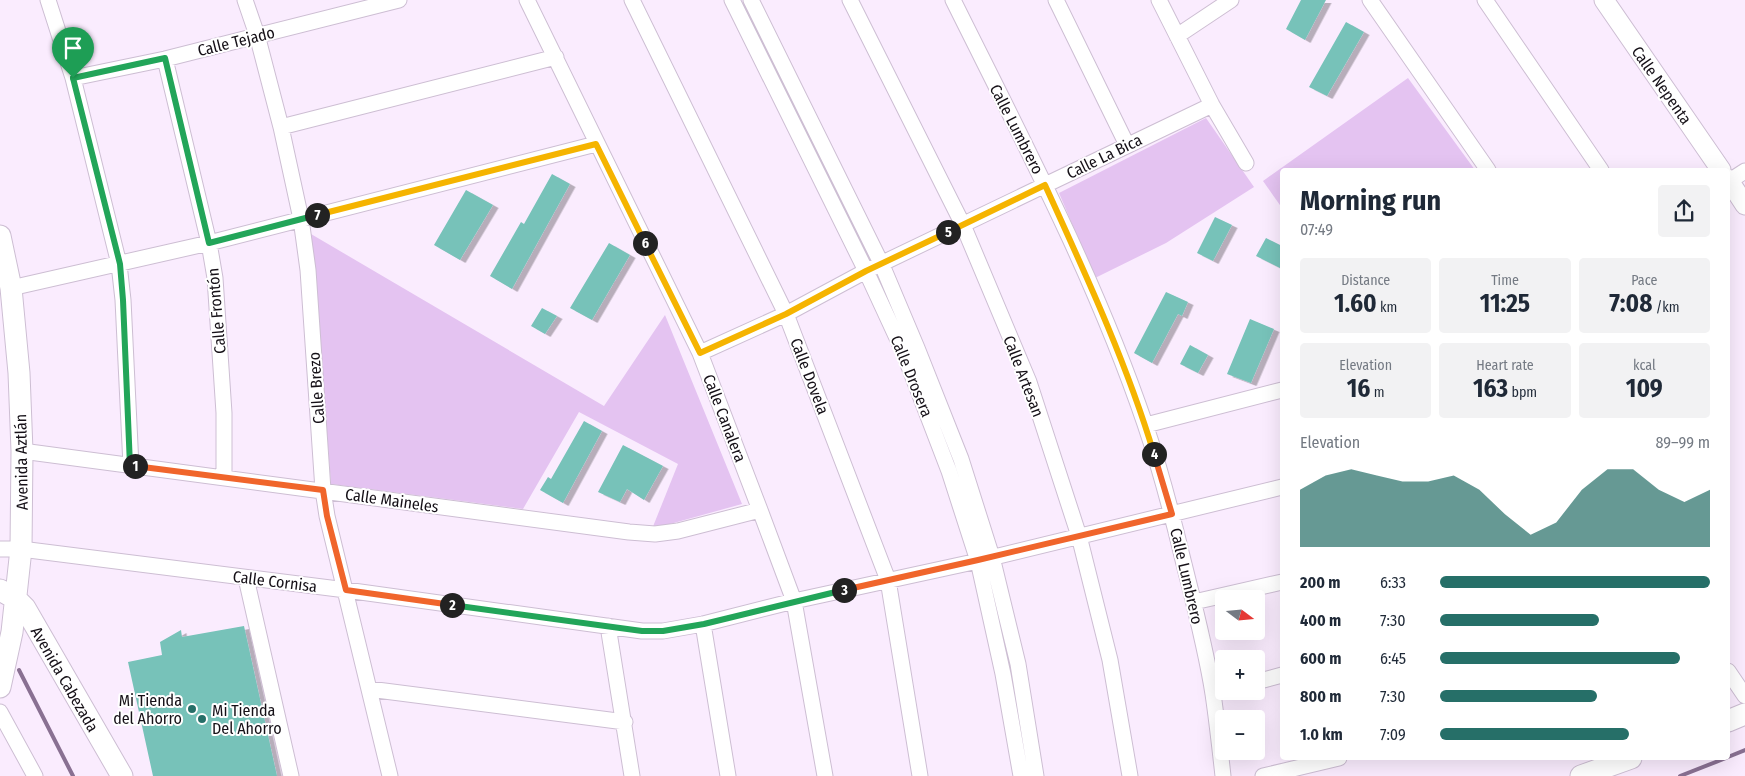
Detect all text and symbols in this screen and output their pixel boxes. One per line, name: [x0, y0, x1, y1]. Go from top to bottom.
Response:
street label: Calle Tejado: [196, 23, 277, 60]
pin: [52, 27, 94, 78]
icon: arrive: [59, 34, 87, 62]
street label: Calle Nepenta: [1628, 43, 1696, 128]
street label: Calle Lumbrero: [986, 81, 1047, 177]
street label: Calle La Bica: [1063, 130, 1145, 183]
text: Morning run: [1300, 184, 1441, 217]
button: share: [1658, 185, 1710, 237]
pin: 7: [304, 202, 330, 228]
text: 7: [315, 207, 320, 224]
pin: 5: [936, 220, 960, 244]
text: 07:49: [1300, 220, 1333, 239]
text: 5: [945, 224, 952, 241]
pin: 6: [632, 230, 658, 256]
text: 6: [642, 235, 649, 252]
street label: Calle Frontón: [203, 267, 230, 355]
text: Distance: [1341, 272, 1390, 289]
text: Time: [1491, 272, 1519, 289]
text: Pace: [1631, 272, 1657, 289]
text: 1.60: [1334, 289, 1377, 319]
text: 11:25: [1480, 289, 1530, 319]
text: 7:08: [1609, 289, 1652, 319]
text: km: [1377, 299, 1397, 316]
text: /km: [1652, 299, 1680, 316]
street label: Calle Drosera: [887, 333, 937, 420]
street label: Calle Artesan: [999, 333, 1048, 420]
street label: Calle Dovela: [786, 335, 833, 417]
street label: Calle Brezo: [305, 351, 328, 425]
text: Elevation: [1339, 357, 1392, 374]
text: Heart rate: [1476, 357, 1534, 374]
text: kcal: [1633, 357, 1656, 374]
street label: Calle Canalera: [699, 372, 750, 465]
text: 16: [1347, 374, 1370, 404]
text: 163: [1473, 374, 1508, 404]
text: 109: [1626, 374, 1663, 404]
text: m: [1370, 384, 1385, 401]
text: bpm: [1508, 384, 1537, 401]
street label: Avenida Aztlán: [11, 414, 32, 510]
text: Elevation: [1300, 433, 1360, 452]
text: 89–99 m: [1655, 433, 1710, 452]
pin: 4: [1142, 442, 1166, 466]
text: 4: [1151, 446, 1158, 463]
pin: 1: [122, 454, 148, 478]
text: 1: [133, 458, 138, 475]
street label: Calle Maineles: [344, 485, 440, 516]
street label: Calle Lumbrero: [1166, 526, 1207, 626]
street label: Calle Cornisa: [232, 567, 318, 596]
text: 200 m: [1300, 573, 1340, 592]
text: 6:33: [1380, 573, 1406, 592]
pin: 3: [832, 578, 856, 602]
text: 3: [841, 582, 848, 599]
north arrow: [1215, 590, 1265, 640]
map controls: [1215, 590, 1265, 760]
pin: 2: [440, 592, 464, 618]
text: 2: [449, 597, 456, 614]
text: 400 m: [1300, 611, 1341, 630]
text: 7:30: [1380, 611, 1406, 630]
street label: Avenida Cabezada: [27, 623, 103, 735]
text: 600 m: [1300, 649, 1341, 668]
text: 6:45: [1380, 649, 1406, 668]
button: +: [1215, 650, 1265, 700]
text: 800 m: [1300, 687, 1341, 706]
text: 7:30: [1380, 687, 1406, 706]
place label: Mi Tienda del Ahorro: [113, 691, 182, 728]
place label: Mi Tienda Del Ahorro: [212, 701, 282, 738]
marker: Mi Tienda del Ahorro: [186, 703, 198, 715]
button: −: [1215, 710, 1265, 760]
marker: Mi Tienda Del Ahorro: [196, 713, 208, 725]
text: 1.0 km: [1300, 725, 1343, 744]
text: 7:09: [1380, 725, 1406, 744]

